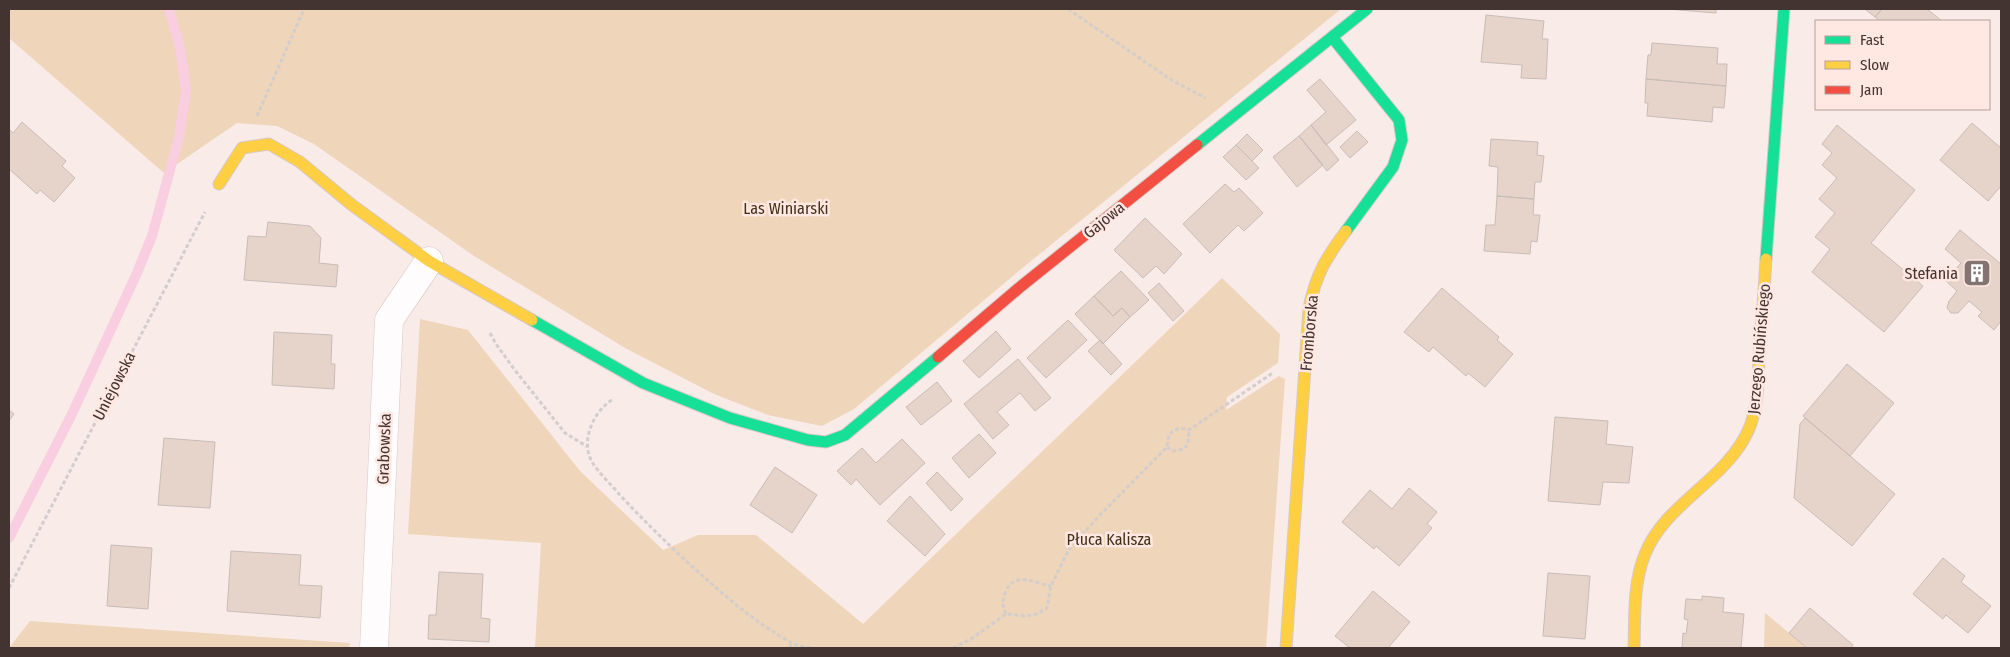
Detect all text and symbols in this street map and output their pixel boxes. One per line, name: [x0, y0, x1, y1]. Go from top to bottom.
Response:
legend: [1815, 20, 1990, 110]
text: Fast: [1860, 31, 1884, 49]
text: Slow: [1860, 56, 1889, 74]
text: Jam: [1860, 81, 1883, 99]
street label: Gajowa: [1080, 198, 1129, 242]
park label: Las Winiarski: [743, 199, 829, 218]
building icon: Stefania: [1962, 258, 1992, 288]
place label: Stefania: [1904, 264, 1958, 283]
street label: Jerzego Rubińskiego: [1744, 283, 1774, 415]
street label: Fromborska: [1296, 294, 1322, 372]
street label: Uniejowska: [89, 348, 139, 424]
street label: Grabowska: [373, 413, 395, 485]
park label: Płuca Kalisza: [1067, 530, 1152, 549]

